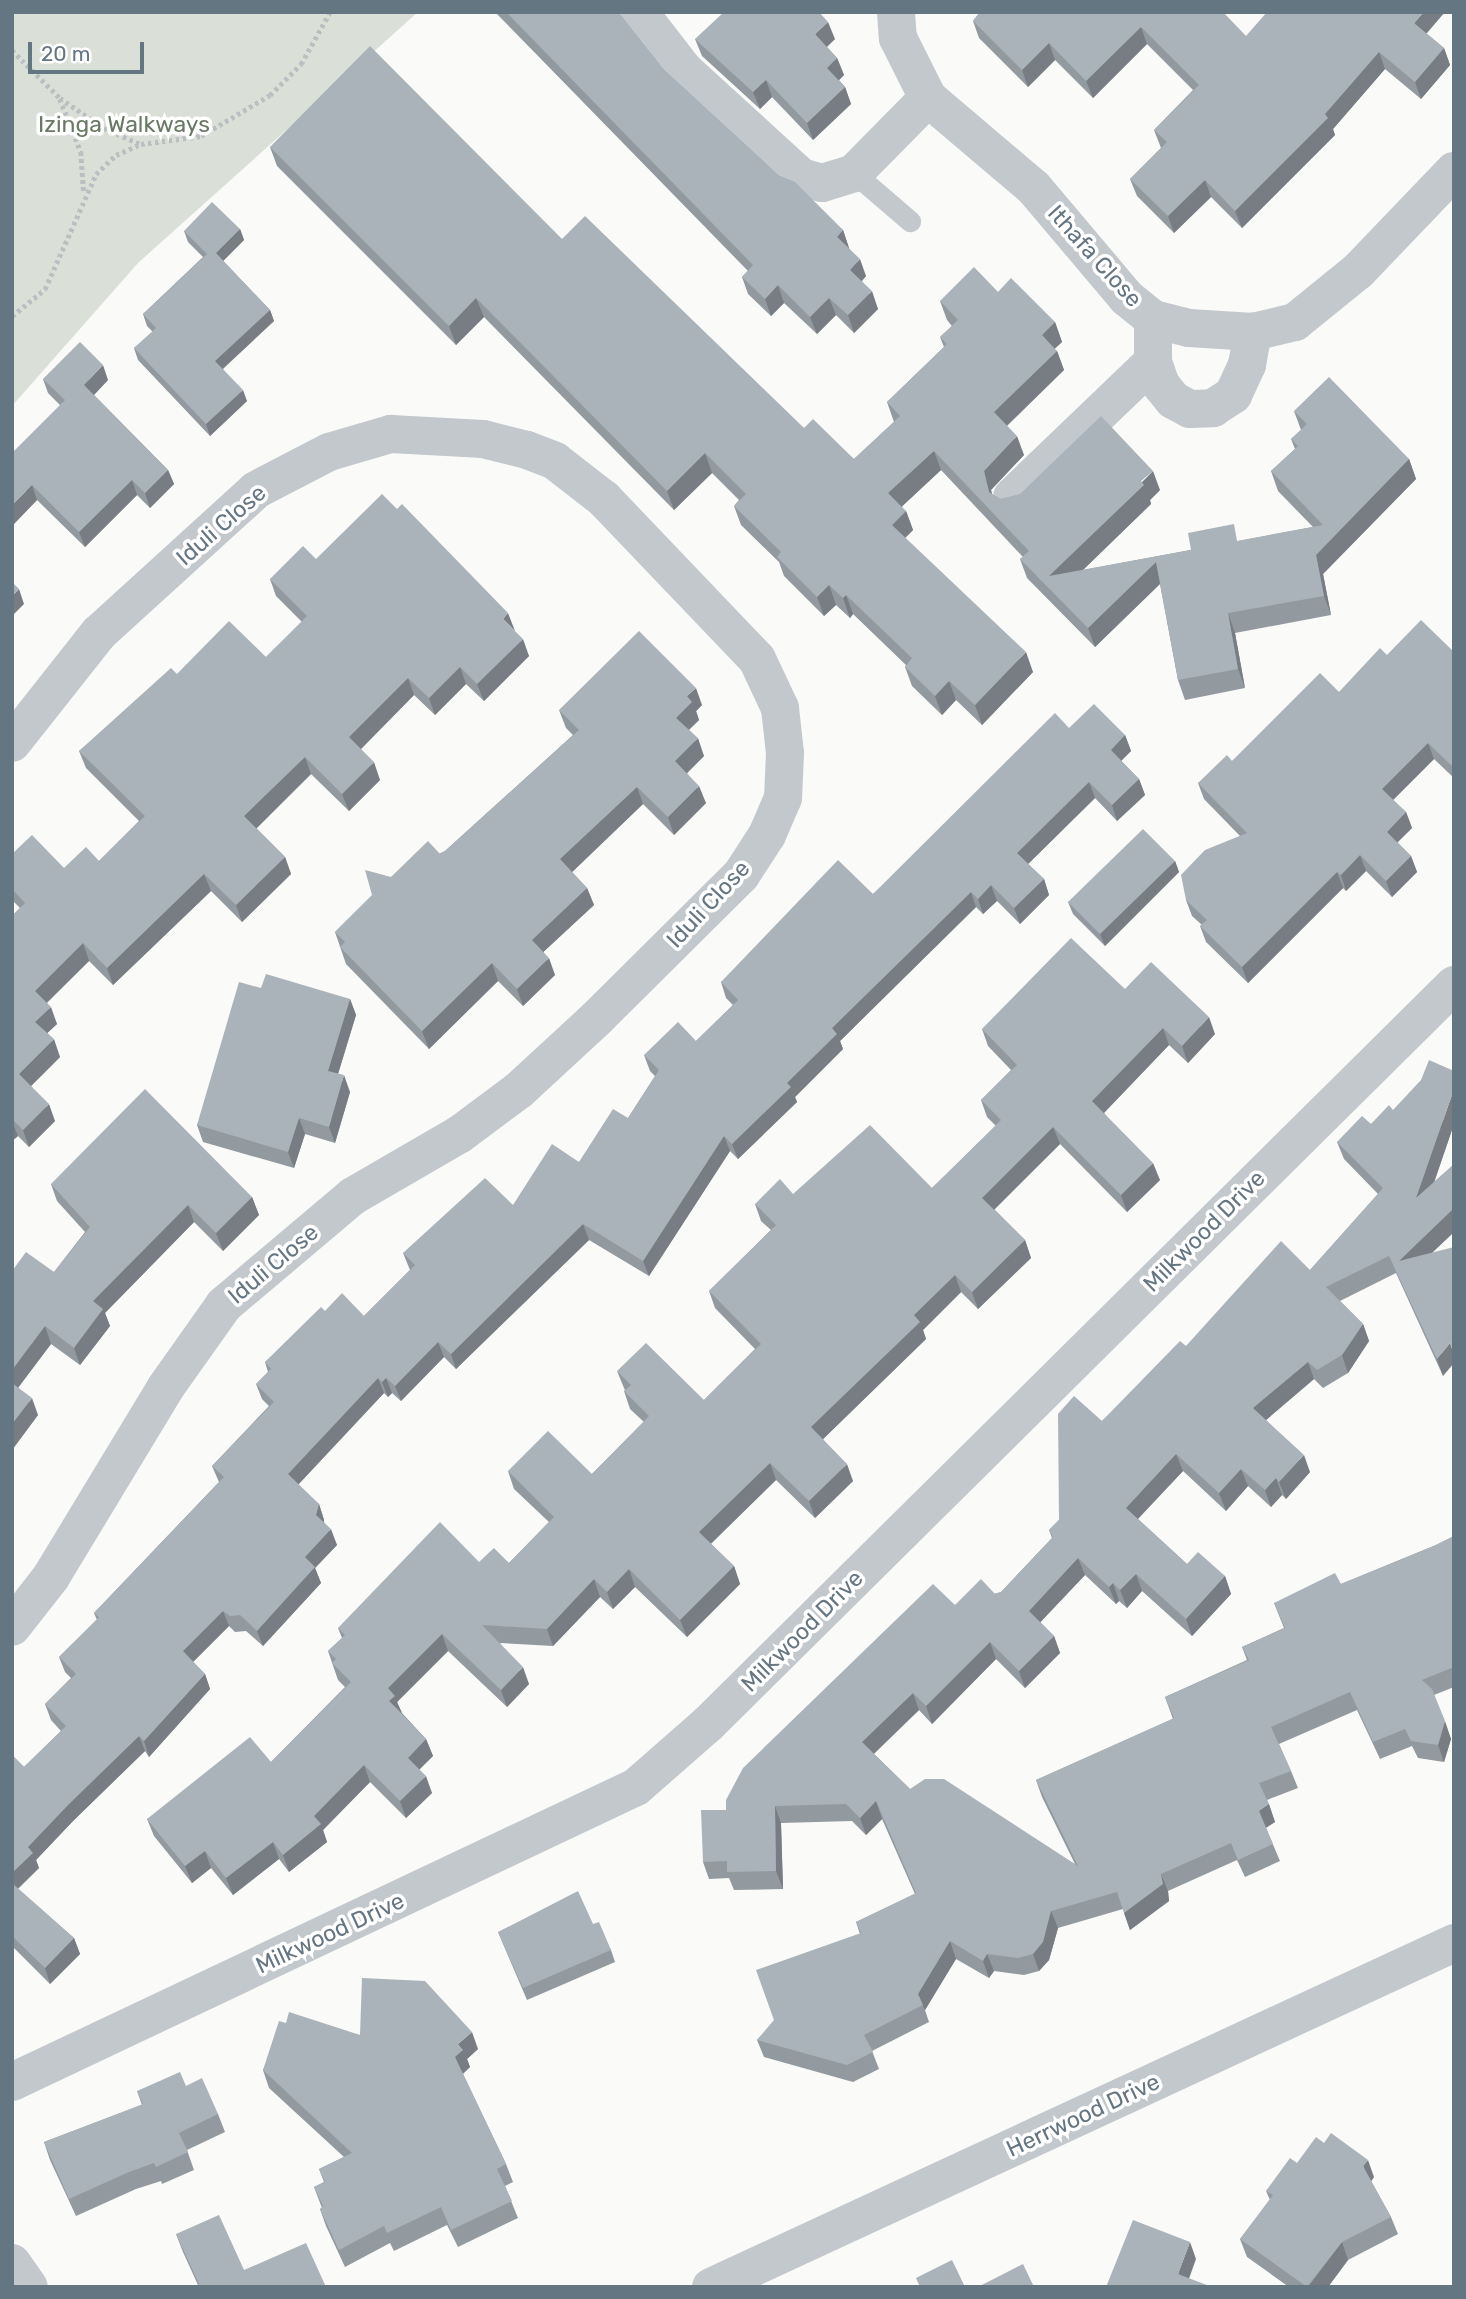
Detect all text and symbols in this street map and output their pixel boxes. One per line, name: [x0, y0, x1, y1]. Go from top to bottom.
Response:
scale bar: [32, 28, 147, 72]
text: 20 m: [41, 41, 90, 66]
park label: Izinga Walkways: [38, 110, 210, 138]
street label: Ithafa Close: [1042, 199, 1148, 313]
street label: Iduli Close: [171, 479, 271, 571]
street label: Iduli Close: [661, 855, 755, 953]
street label: Milkwood Drive: [1138, 1165, 1270, 1297]
street label: Iduli Close: [222, 1218, 324, 1310]
street label: Milkwood Drive: [736, 1565, 868, 1697]
street label: Milkwood Drive: [251, 1887, 409, 1979]
street label: Herrwood Drive: [1002, 2067, 1164, 2163]

